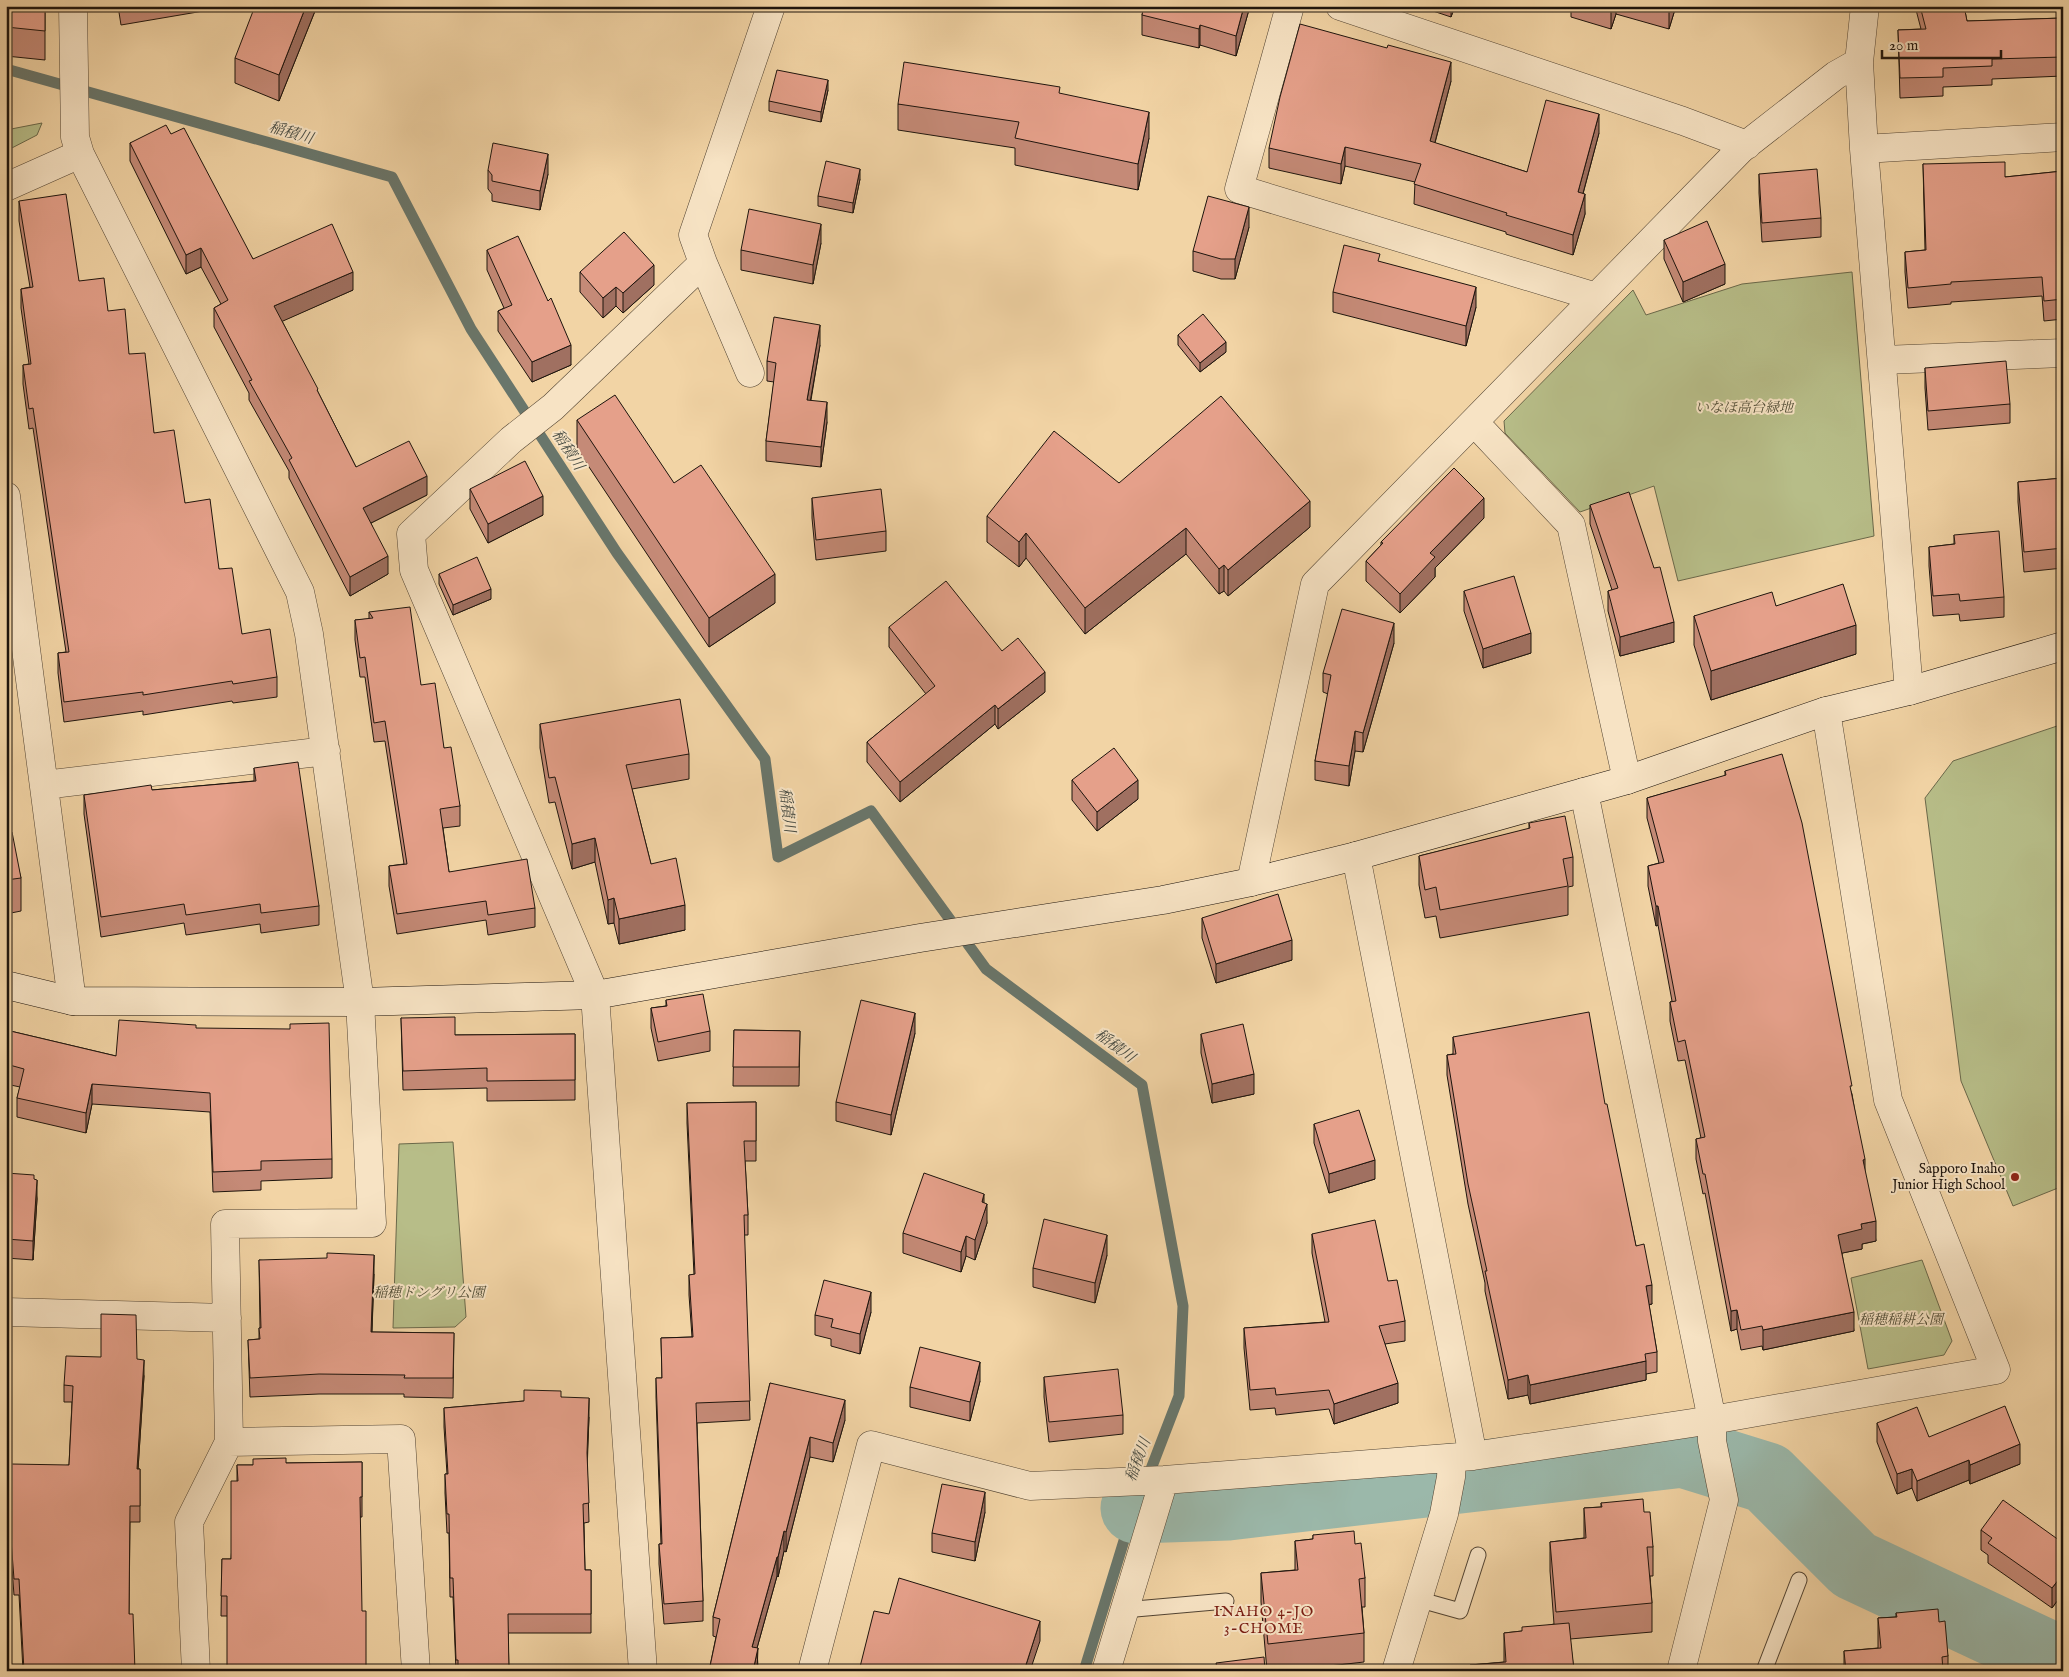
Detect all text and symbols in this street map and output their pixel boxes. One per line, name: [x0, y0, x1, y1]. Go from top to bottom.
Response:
scale bar: [1882, 28, 2000, 60]
text: 20 m: [1889, 36, 1919, 55]
water label: 稲積川: [267, 118, 317, 149]
park label: いなほ高台緑地: [1695, 399, 1795, 417]
water label: 稲積川: [548, 426, 589, 476]
water label: 稲積川: [775, 787, 799, 835]
water label: 稲積川: [1091, 1025, 1140, 1068]
place label: Sapporo Inaho Junior High School: [1890, 1160, 2005, 1194]
marker: Sapporo Inaho Junior High School: [2009, 1171, 2021, 1183]
park label: 稲穂ドングリ公園: [373, 1284, 487, 1302]
park label: 稲穂稲耕公園: [1859, 1311, 1945, 1329]
water label: 稲積川: [1121, 1434, 1156, 1484]
district label: INAHO 4-JO 3-CHOME: [1214, 1602, 1314, 1638]

